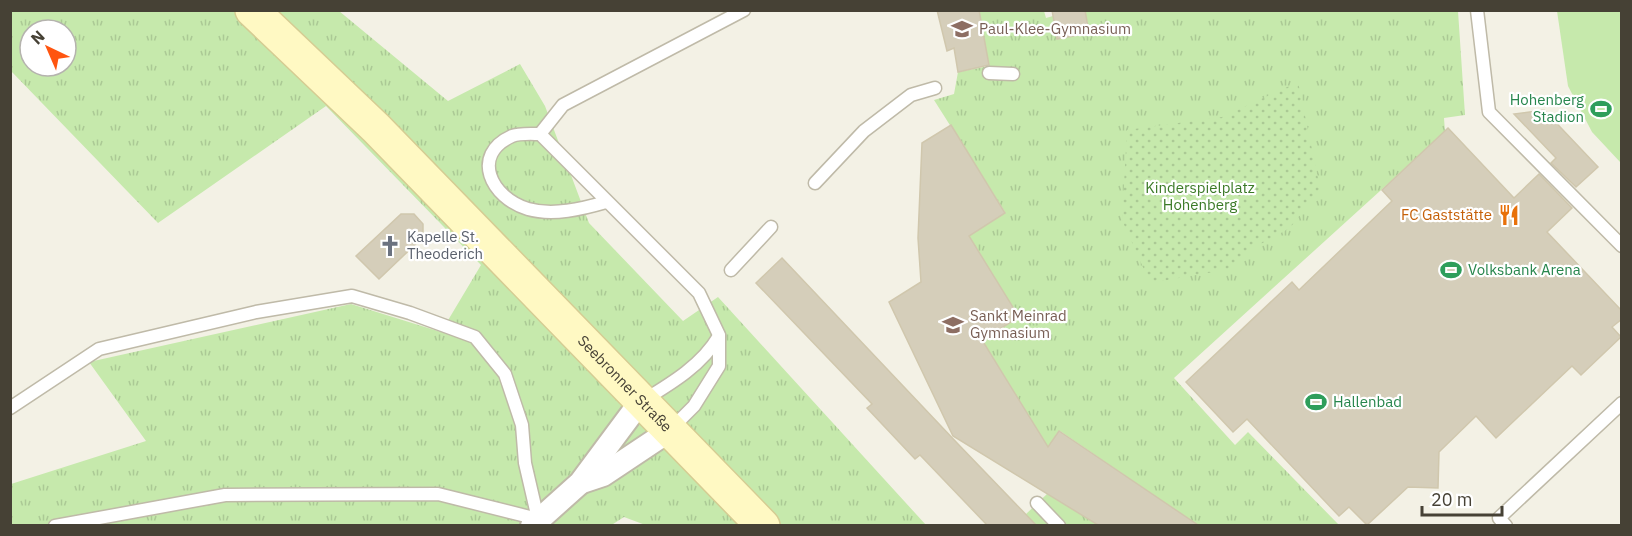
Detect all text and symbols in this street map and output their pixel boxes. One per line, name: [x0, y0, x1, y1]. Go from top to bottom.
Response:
school or university icon: Paul-Klee-Gymnasium: [950, 17, 974, 41]
north arrow: [18, 18, 78, 78]
place label: Paul-Klee-Gymnasium: [979, 19, 1131, 38]
text: N: [26, 26, 49, 48]
place label: Hohenberg Stadion: [1510, 90, 1584, 126]
sports icon: Hohenberg Stadion: [1589, 97, 1613, 121]
park label: Kinderspielplatz Hohenberg: [1145, 178, 1255, 214]
restaurant icon: FC Gaststätte: [1497, 203, 1521, 227]
place label: FC Gaststätte: [1401, 205, 1492, 224]
place label: Kapelle St. Theoderich: [407, 227, 483, 263]
church icon: Kapelle St. Theoderich: [378, 234, 402, 258]
sports icon: Volksbank Arena: [1439, 258, 1463, 282]
place label: Volksbank Arena: [1468, 260, 1581, 279]
place label: Sankt Meinrad Gymnasium: [970, 306, 1067, 342]
school or university icon: Sankt Meinrad Gymnasium: [941, 313, 965, 337]
street label: Seebronner Straße: [574, 331, 676, 436]
sports icon: Hallenbad: [1304, 390, 1328, 414]
place label: Hallenbad: [1333, 392, 1402, 411]
scale bar: [1422, 479, 1502, 517]
text: 20 m: [1431, 488, 1473, 511]

